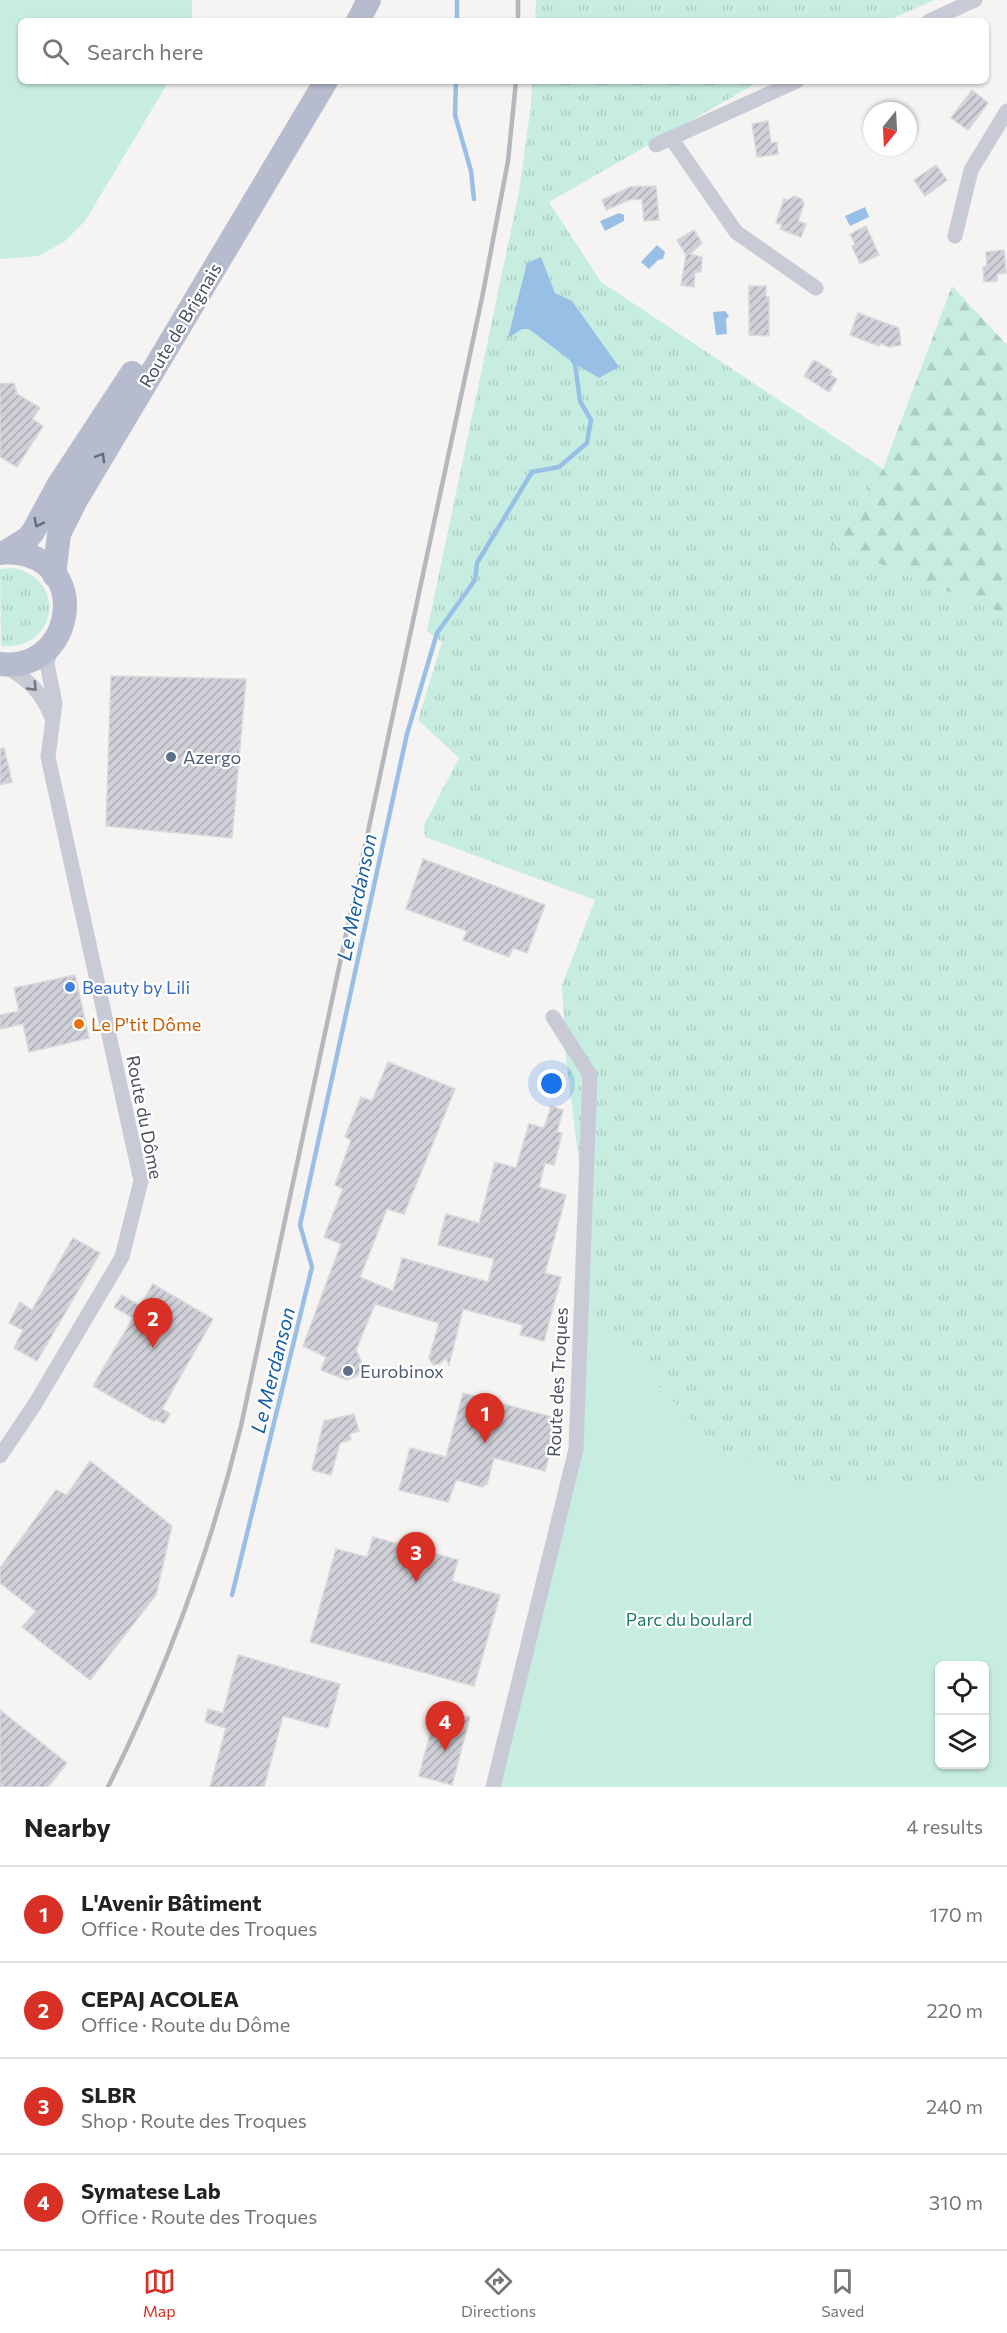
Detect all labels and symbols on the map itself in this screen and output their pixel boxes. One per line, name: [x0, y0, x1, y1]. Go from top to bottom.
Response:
north arrow: [863, 102, 917, 156]
street label: Route de Brignais: [134, 259, 226, 391]
one-way arrow: [94, 453, 106, 463]
one-way arrow: [34, 517, 45, 527]
one-way arrow: [26, 680, 37, 690]
place label: Azergo: [183, 746, 241, 768]
marker: Azergo: [164, 750, 178, 764]
water label: Le Merdanson: [331, 831, 381, 963]
place label: Beauty by Lili: [82, 976, 190, 998]
marker: Beauty by Lili: [63, 980, 77, 994]
place label: Le P'tit Dôme: [91, 1013, 201, 1035]
marker: Le P'tit Dôme: [72, 1017, 86, 1031]
street label: Route du Dôme: [122, 1053, 168, 1181]
your location: [537, 1069, 566, 1098]
pin: 2: [134, 1298, 172, 1348]
water label: Le Merdanson: [245, 1304, 299, 1436]
street label: Route des Troques: [542, 1307, 572, 1457]
place label: Eurobinox: [360, 1360, 444, 1382]
marker: Eurobinox: [341, 1364, 355, 1378]
pin: 1: [466, 1394, 504, 1443]
pin: 3: [396, 1532, 436, 1582]
park label: Parc du boulard: [626, 1608, 752, 1630]
pin: 4: [426, 1702, 464, 1751]

